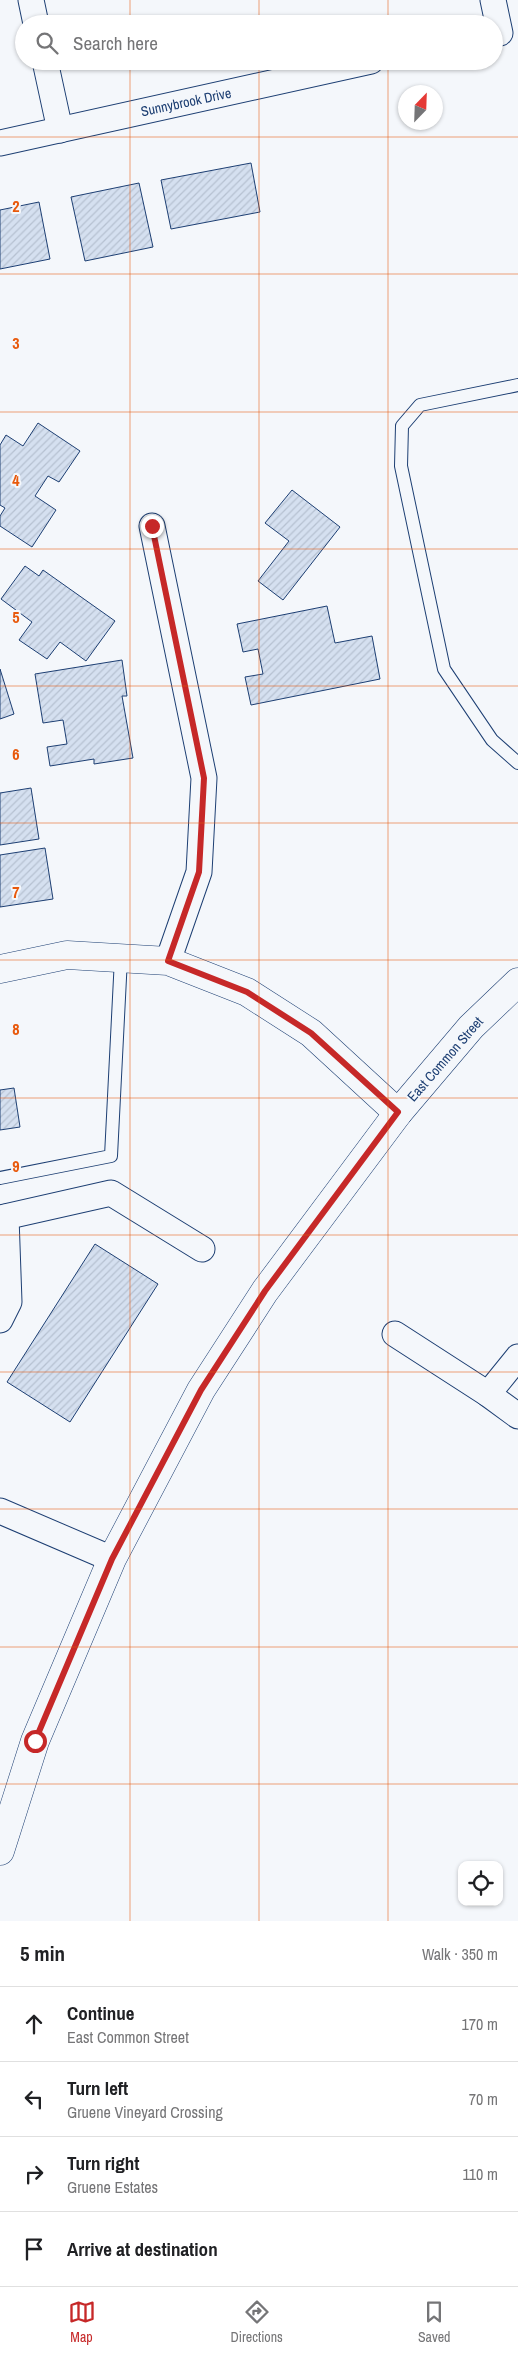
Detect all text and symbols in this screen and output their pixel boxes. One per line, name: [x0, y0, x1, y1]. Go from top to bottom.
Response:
search box: [15, 15, 503, 70]
icon: search: [33, 29, 61, 57]
text: Search here: [73, 30, 158, 56]
street label: Sunnybrook Drive: [139, 84, 233, 120]
north arrow: [398, 85, 443, 130]
text: 2: [12, 195, 20, 217]
text: 3: [12, 332, 20, 354]
text: 4: [12, 469, 20, 491]
route end: [141, 515, 164, 538]
text: 5: [12, 606, 20, 628]
text: 6: [12, 743, 20, 765]
text: 7: [12, 881, 20, 903]
street label: East Common Street: [403, 1013, 487, 1105]
text: 8: [12, 1018, 20, 1040]
text: 9: [12, 1155, 20, 1177]
route start: [24, 1730, 47, 1753]
map controls: [458, 1861, 503, 1906]
button: locate: [458, 1861, 503, 1906]
text: 5 min: [20, 1939, 65, 1968]
text: Walk · 350 m: [422, 1943, 498, 1965]
text: Continue: [67, 2000, 135, 2026]
icon: ahead: [20, 2010, 48, 2038]
text: 170 m: [462, 2013, 498, 2035]
text: East Common Street: [67, 2026, 189, 2048]
text: Turn left: [67, 2075, 128, 2101]
icon: left: [20, 2085, 48, 2113]
text: 70 m: [469, 2088, 498, 2110]
text: Gruene Vineyard Crossing: [67, 2101, 223, 2123]
text: Turn right: [67, 2150, 139, 2176]
icon: right: [20, 2160, 48, 2188]
text: 110 m: [462, 2163, 498, 2185]
text: Gruene Estates: [67, 2176, 158, 2198]
icon: arrive: [20, 2235, 48, 2263]
text: Arrive at destination: [67, 2236, 218, 2262]
tab: Map: [68, 2298, 96, 2346]
tab: Directions: [231, 2298, 283, 2346]
tab: Saved: [418, 2298, 450, 2346]

